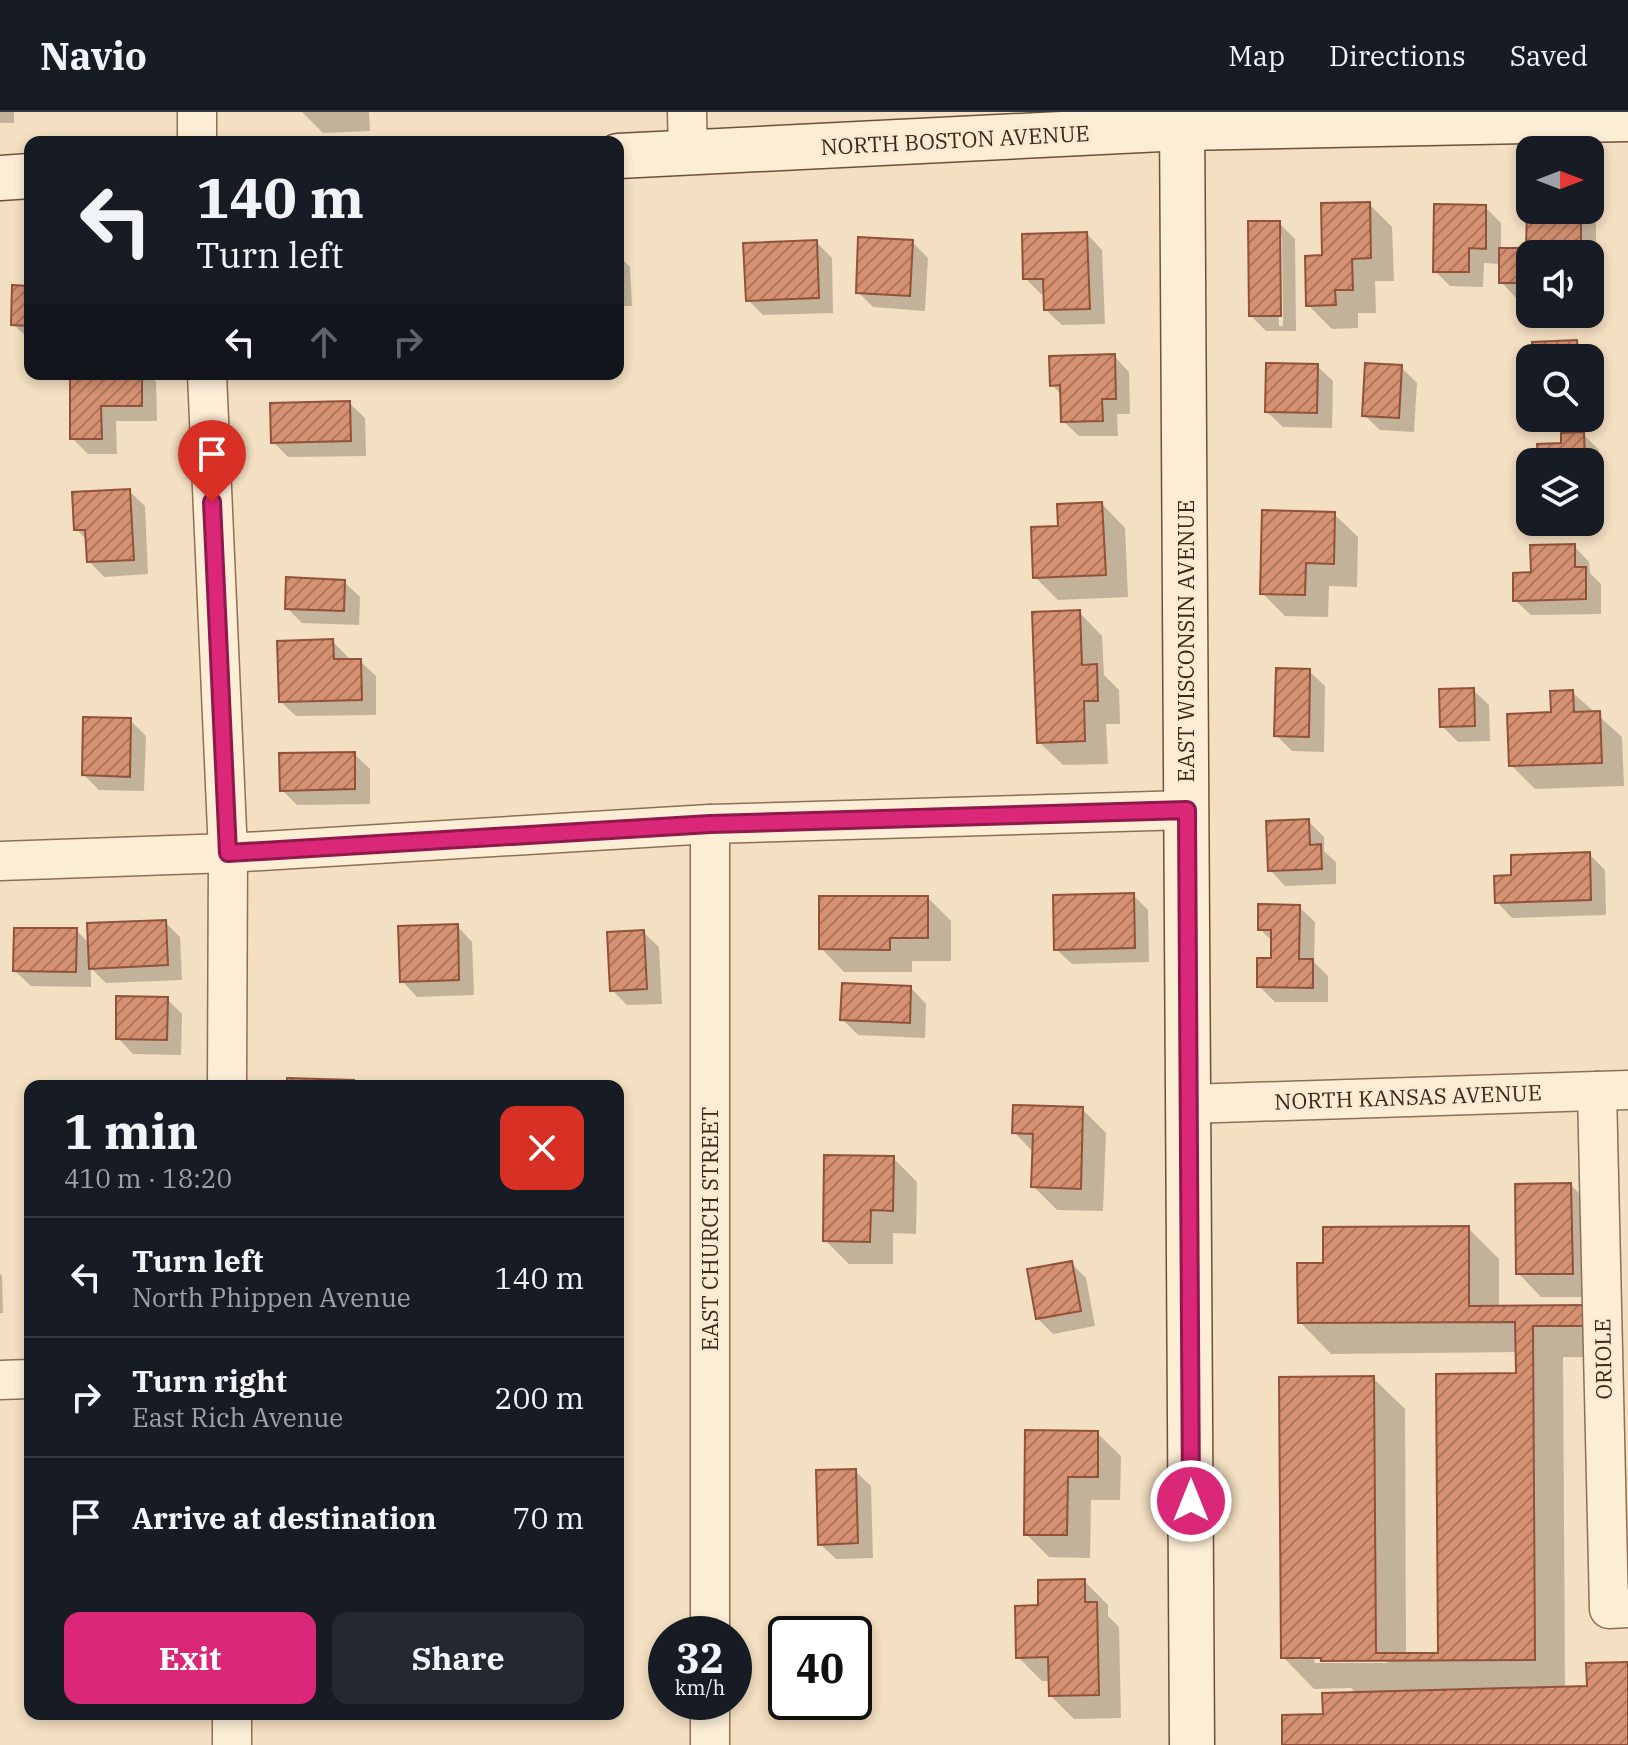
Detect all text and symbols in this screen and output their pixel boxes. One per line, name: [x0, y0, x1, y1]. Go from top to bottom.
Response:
text: Navio: [40, 31, 147, 80]
text: Map: [1228, 37, 1285, 74]
text: Directions: [1329, 37, 1466, 74]
text: Saved: [1510, 37, 1588, 74]
street label: NORTH BOSTON AVENUE: [820, 118, 1090, 161]
north arrow: [1516, 136, 1604, 224]
map controls: [1516, 136, 1604, 536]
text: 140 m: [196, 161, 364, 233]
icon: left: [64, 168, 168, 272]
text: Turn left: [196, 231, 343, 278]
button: sound: [1516, 240, 1604, 328]
icon: left: [218, 320, 262, 364]
icon: ahead: [302, 320, 346, 364]
icon: right: [386, 320, 430, 364]
button: search: [1516, 344, 1604, 432]
pin: [178, 420, 246, 502]
icon: arrive: [190, 432, 234, 476]
button: layers: [1516, 448, 1604, 536]
street label: EAST WISCONSIN AVENUE: [1171, 500, 1200, 782]
street label: NORTH KANSAS AVENUE: [1274, 1077, 1542, 1116]
text: 1 min: [64, 1100, 198, 1162]
button: close: [500, 1106, 584, 1190]
street label: EAST CHURCH STREET: [695, 1107, 724, 1351]
text: 410 m · 18:20: [64, 1161, 232, 1195]
text: Turn left: [132, 1241, 264, 1280]
icon: left: [64, 1255, 108, 1299]
text: 140 m: [494, 1258, 584, 1297]
text: North Phippen Avenue: [132, 1280, 411, 1314]
street label: ORIOLE: [1587, 1318, 1618, 1400]
text: Turn right: [132, 1361, 287, 1400]
icon: right: [64, 1375, 108, 1419]
text: 200 m: [494, 1378, 584, 1417]
text: East Rich Avenue: [132, 1400, 343, 1434]
position arrow: [1149, 1459, 1233, 1543]
icon: arrive: [64, 1495, 108, 1539]
text: Arrive at destination: [132, 1498, 437, 1537]
text: 70 m: [512, 1498, 584, 1537]
button: Exit: [64, 1612, 316, 1704]
button: Share: [332, 1612, 584, 1704]
speed limit sign: 40: [768, 1616, 872, 1720]
text: 32: [676, 1632, 724, 1684]
text: km/h: [675, 1674, 725, 1701]

